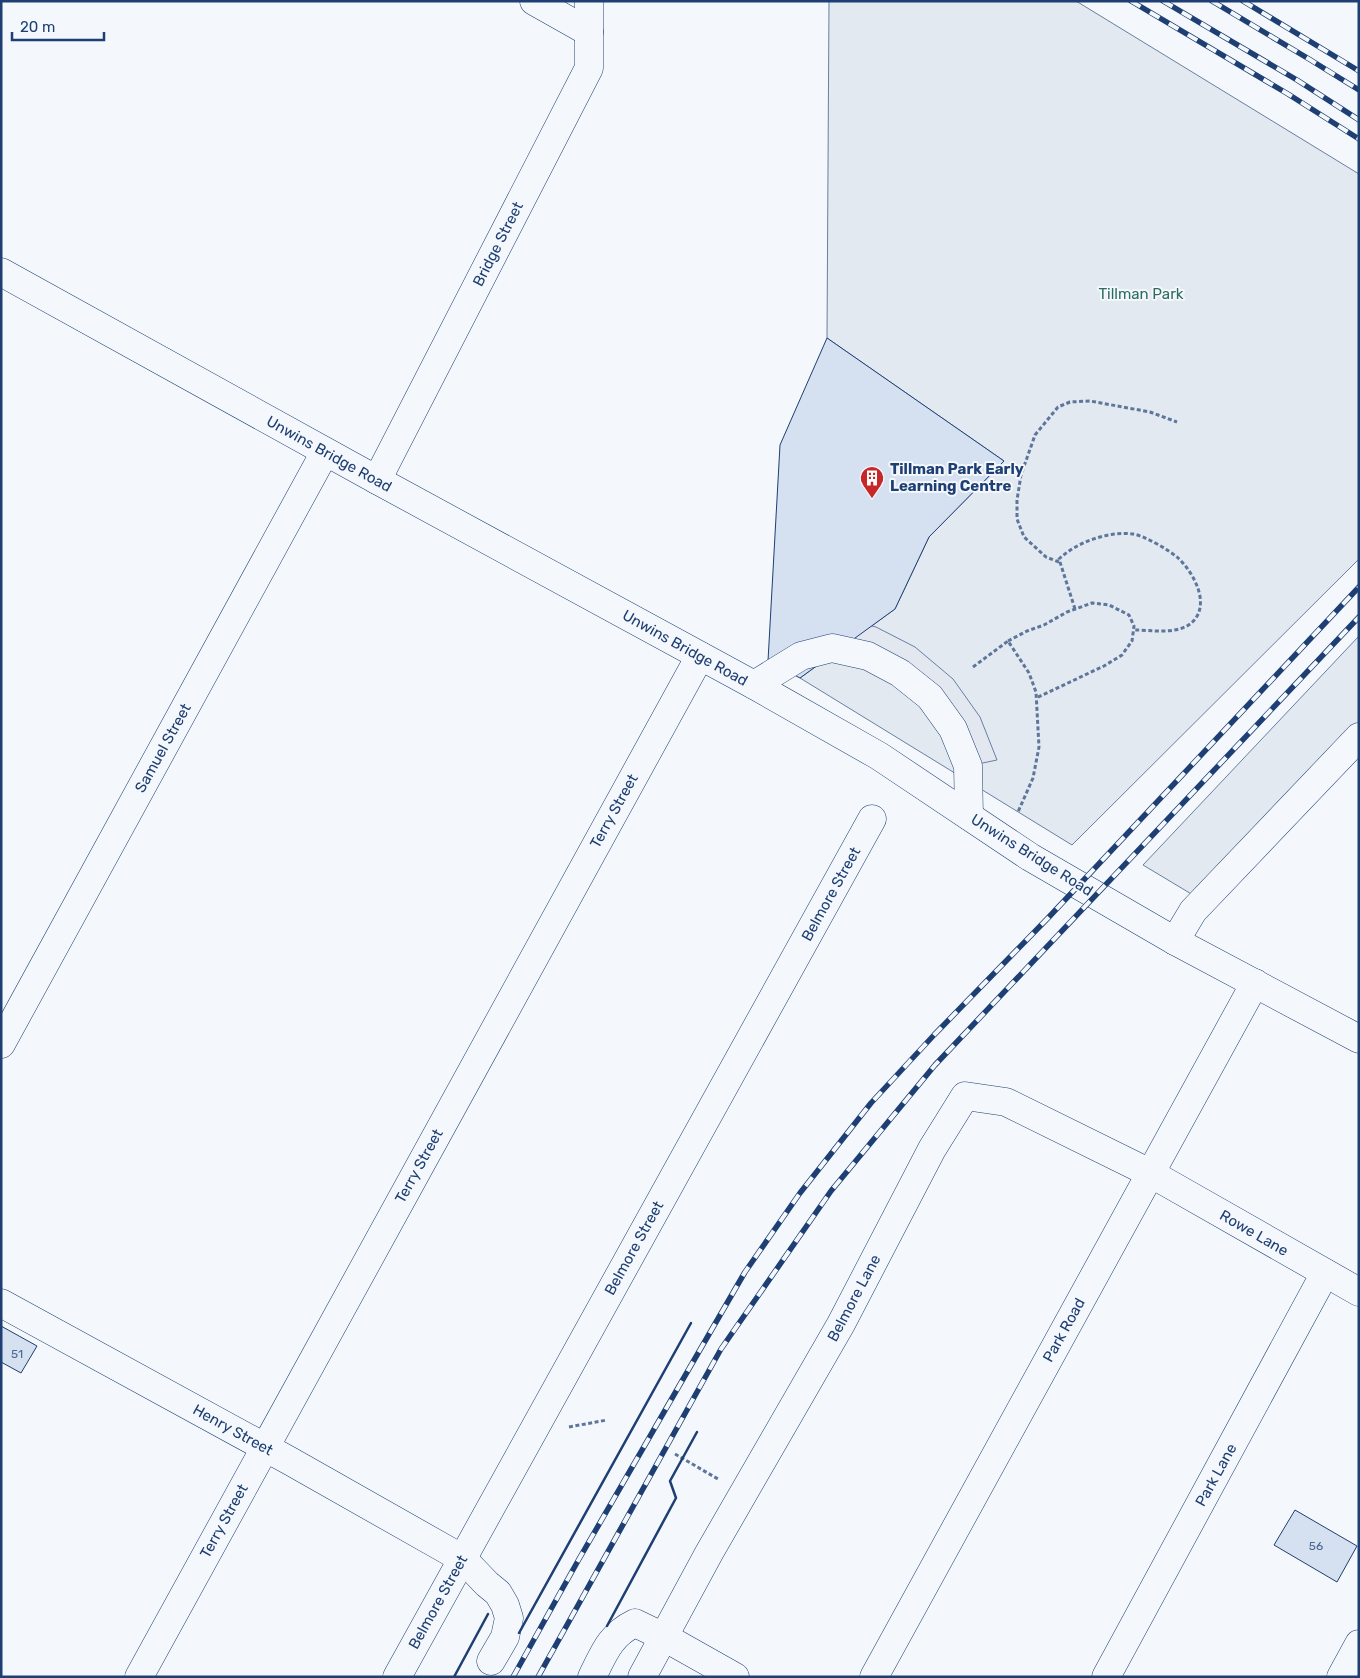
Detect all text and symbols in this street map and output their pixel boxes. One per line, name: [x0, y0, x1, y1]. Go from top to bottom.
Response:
scale bar: [12, 10, 105, 42]
text: 20 m: [20, 18, 55, 36]
street label: Bridge Street: [469, 199, 527, 289]
park label: Tillman Park: [1098, 285, 1184, 303]
street label: Unwins Bridge Road: [263, 412, 395, 496]
place label: Tillman Park Early Learning Centre: [890, 460, 1024, 495]
building icon: Tillman Park Early Learning Centre: [859, 465, 885, 499]
street label: Unwins Bridge Road: [619, 606, 751, 690]
street label: Samuel Street: [131, 700, 195, 796]
street label: Terry Street: [586, 771, 642, 851]
street label: Unwins Bridge Road: [968, 810, 1096, 900]
street label: Belmore Street: [798, 844, 864, 944]
street label: Terry Street: [391, 1126, 447, 1206]
street label: Belmore Street: [601, 1198, 667, 1298]
street label: Rowe Lane: [1216, 1206, 1292, 1260]
street label: Belmore Lane: [824, 1251, 884, 1345]
street label: Park Road: [1039, 1295, 1089, 1365]
house number: 51: [11, 1347, 23, 1361]
street label: Henry Street: [190, 1401, 276, 1459]
street label: Park Lane: [1191, 1440, 1241, 1510]
street label: Terry Street: [196, 1481, 252, 1561]
house number: 56: [1309, 1539, 1323, 1553]
street label: Belmore Street: [405, 1552, 471, 1652]

